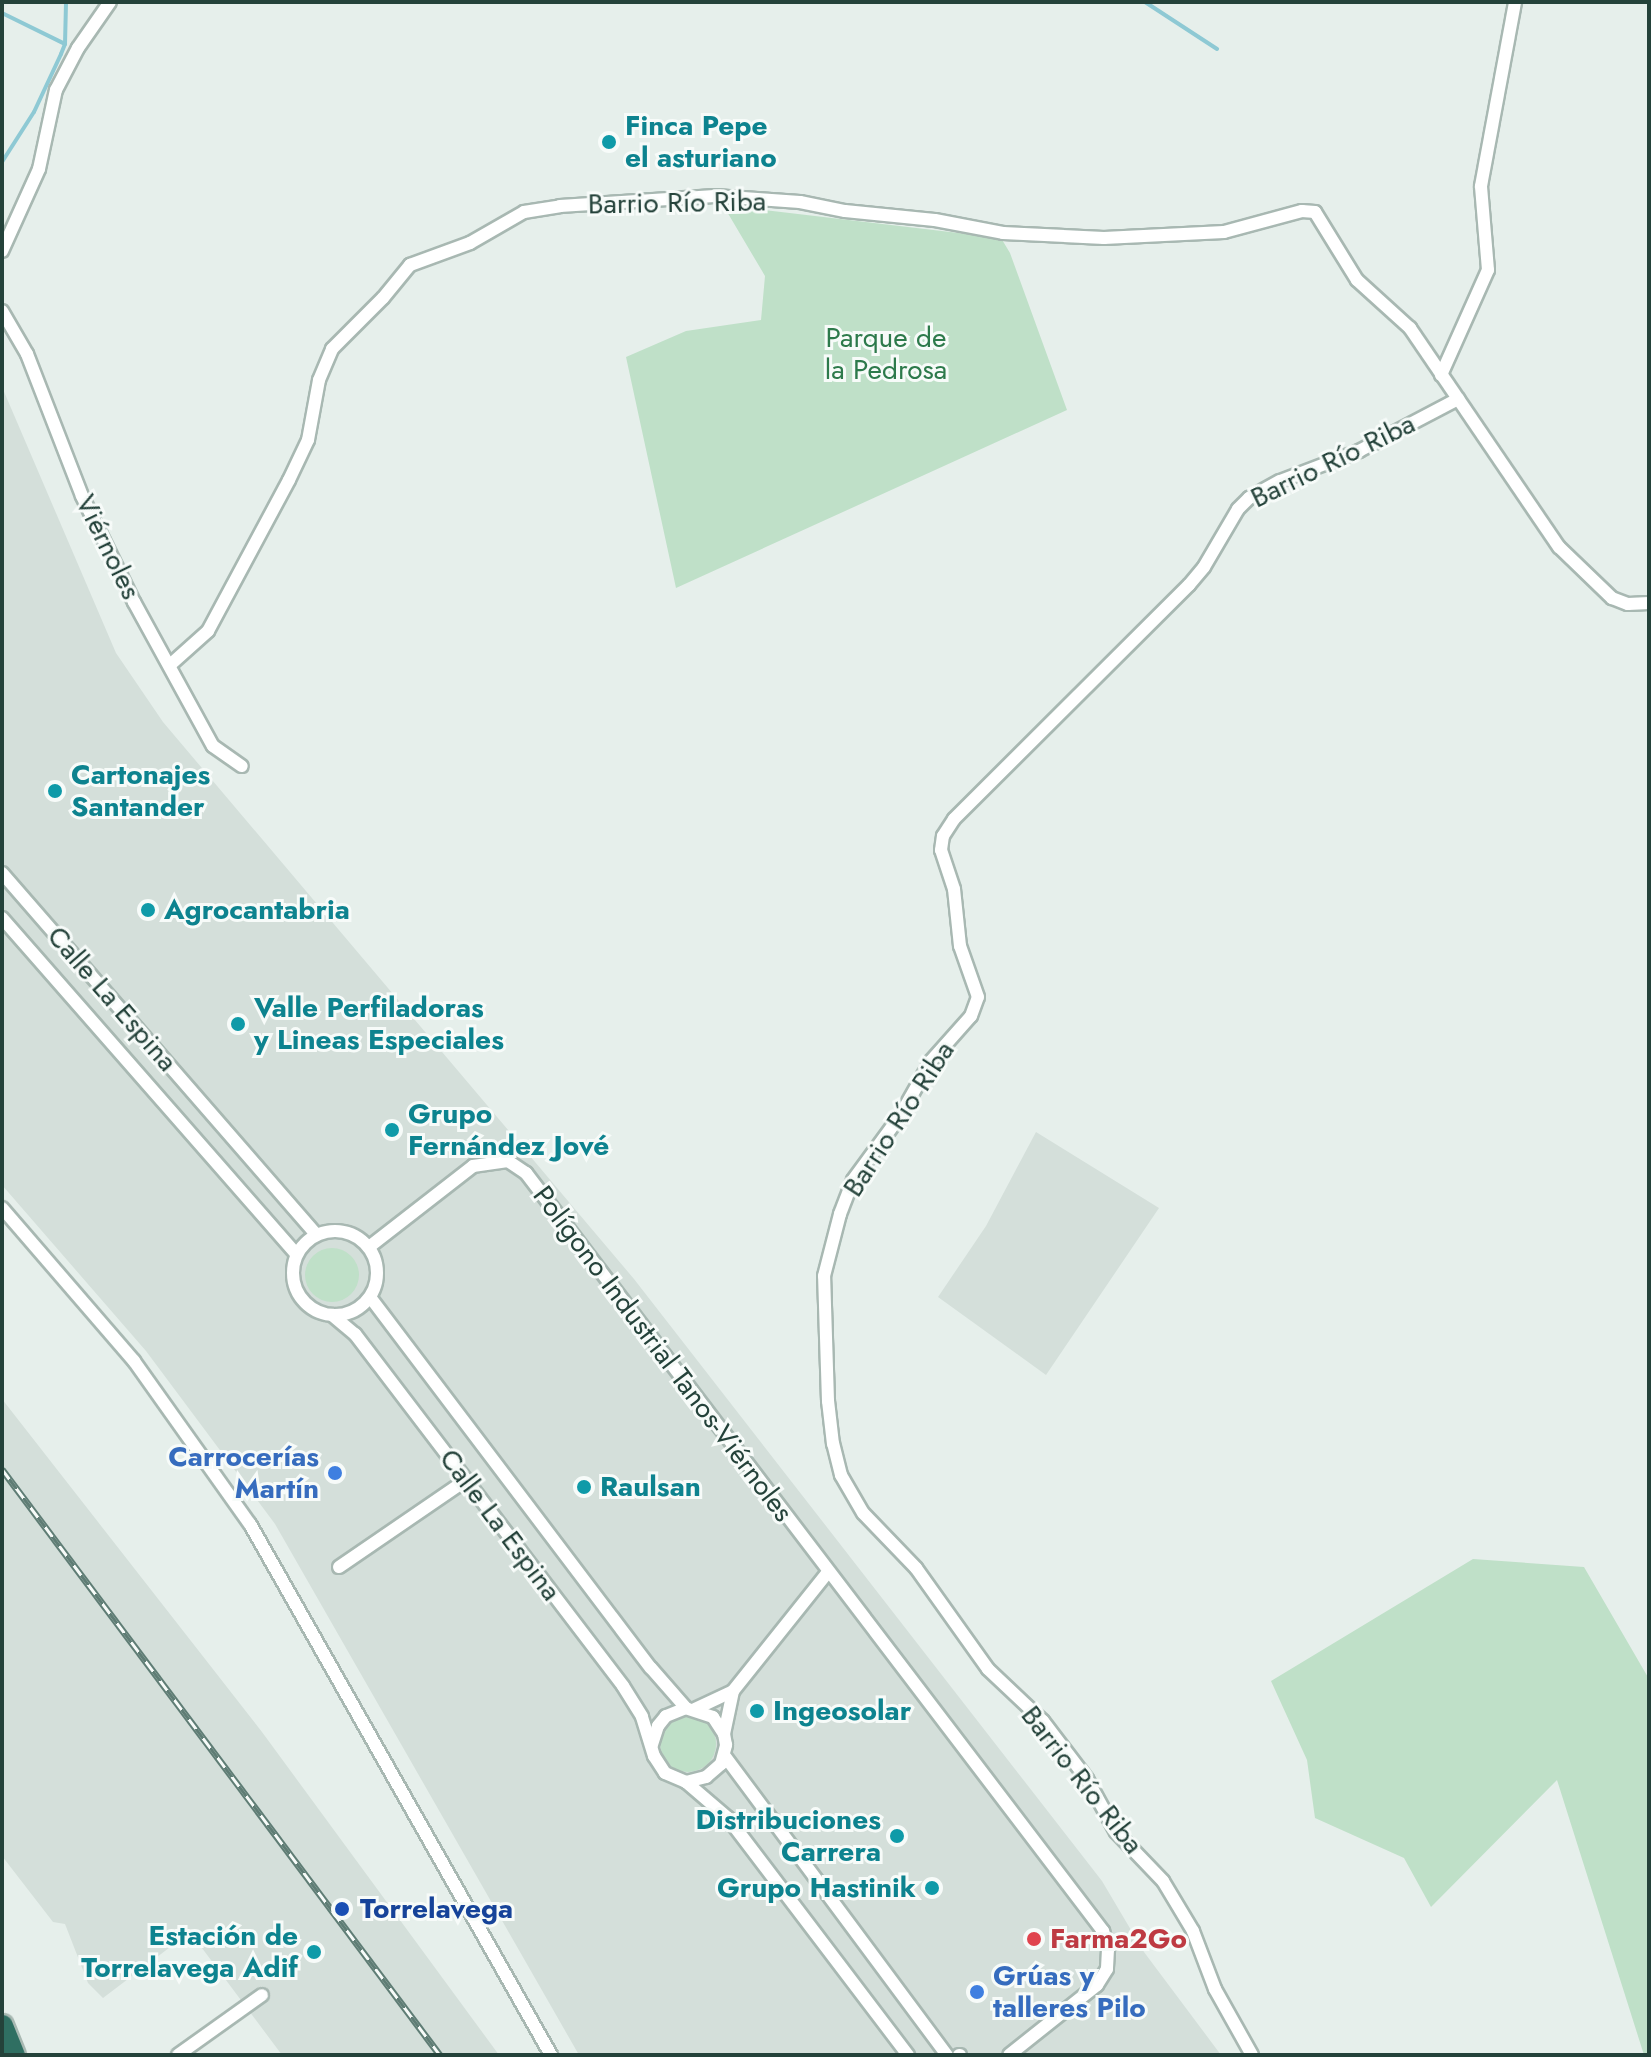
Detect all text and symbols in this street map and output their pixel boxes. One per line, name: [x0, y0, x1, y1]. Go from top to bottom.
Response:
place label: Finca Pepe el asturiano: [625, 109, 777, 175]
marker: Finca Pepe el asturiano: [600, 133, 618, 151]
street label: Barrio Río Riba: [588, 185, 766, 221]
park label: Parque de la Pedrosa: [825, 321, 947, 387]
street label: Barrio Río Riba: [1246, 407, 1420, 515]
street label: Viérnoles: [68, 489, 148, 605]
place label: Cartonajes Santander: [71, 758, 210, 824]
marker: Cartonajes Santander: [46, 782, 64, 800]
place label: Agrocantabria: [164, 893, 350, 927]
marker: Agrocantabria: [139, 901, 157, 919]
street label: Calle La Espina: [40, 920, 184, 1078]
place label: Valle Perfiladoras y Lineas Especiales: [254, 991, 504, 1057]
marker: Valle Perfiladoras y Lineas Especiales: [229, 1015, 247, 1033]
street label: Barrio Río Riba: [836, 1035, 962, 1203]
place label: Grupo Fernández Jové: [408, 1097, 609, 1163]
marker: Grupo Fernández Jové: [383, 1121, 401, 1139]
street label: Polígono Industrial Tanos-Viérnoles: [526, 1180, 800, 1528]
place label: Carrocerías Martín: [168, 1440, 319, 1506]
street label: Calle La Espina: [432, 1443, 568, 1607]
marker: Carrocerías Martín: [326, 1464, 344, 1482]
place label: Raulsan: [600, 1470, 701, 1504]
marker: Raulsan: [575, 1478, 593, 1496]
place label: Ingeosolar: [773, 1694, 911, 1728]
street label: Barrio Río Riba: [1014, 1699, 1150, 1861]
marker: Ingeosolar: [748, 1702, 766, 1720]
place label: Distribuciones Carrera: [695, 1803, 881, 1869]
marker: Distribuciones Carrera: [888, 1827, 906, 1845]
place label: Grupo Hastinik: [717, 1871, 916, 1905]
marker: Grupo Hastinik: [923, 1879, 941, 1897]
place label: Torrelavega: [360, 1892, 513, 1926]
marker: Torrelavega: [331, 1898, 353, 1920]
place label: Estación de Torrelavega Adif: [81, 1919, 298, 1985]
place label: Farma2Go: [1050, 1922, 1187, 1956]
marker: Farma2Go: [1025, 1930, 1043, 1948]
marker: Estación de Torrelavega Adif: [305, 1943, 323, 1961]
place label: Grúas y talleres Pilo: [993, 1959, 1146, 2025]
marker: Grúas y talleres Pilo: [968, 1983, 986, 2001]

